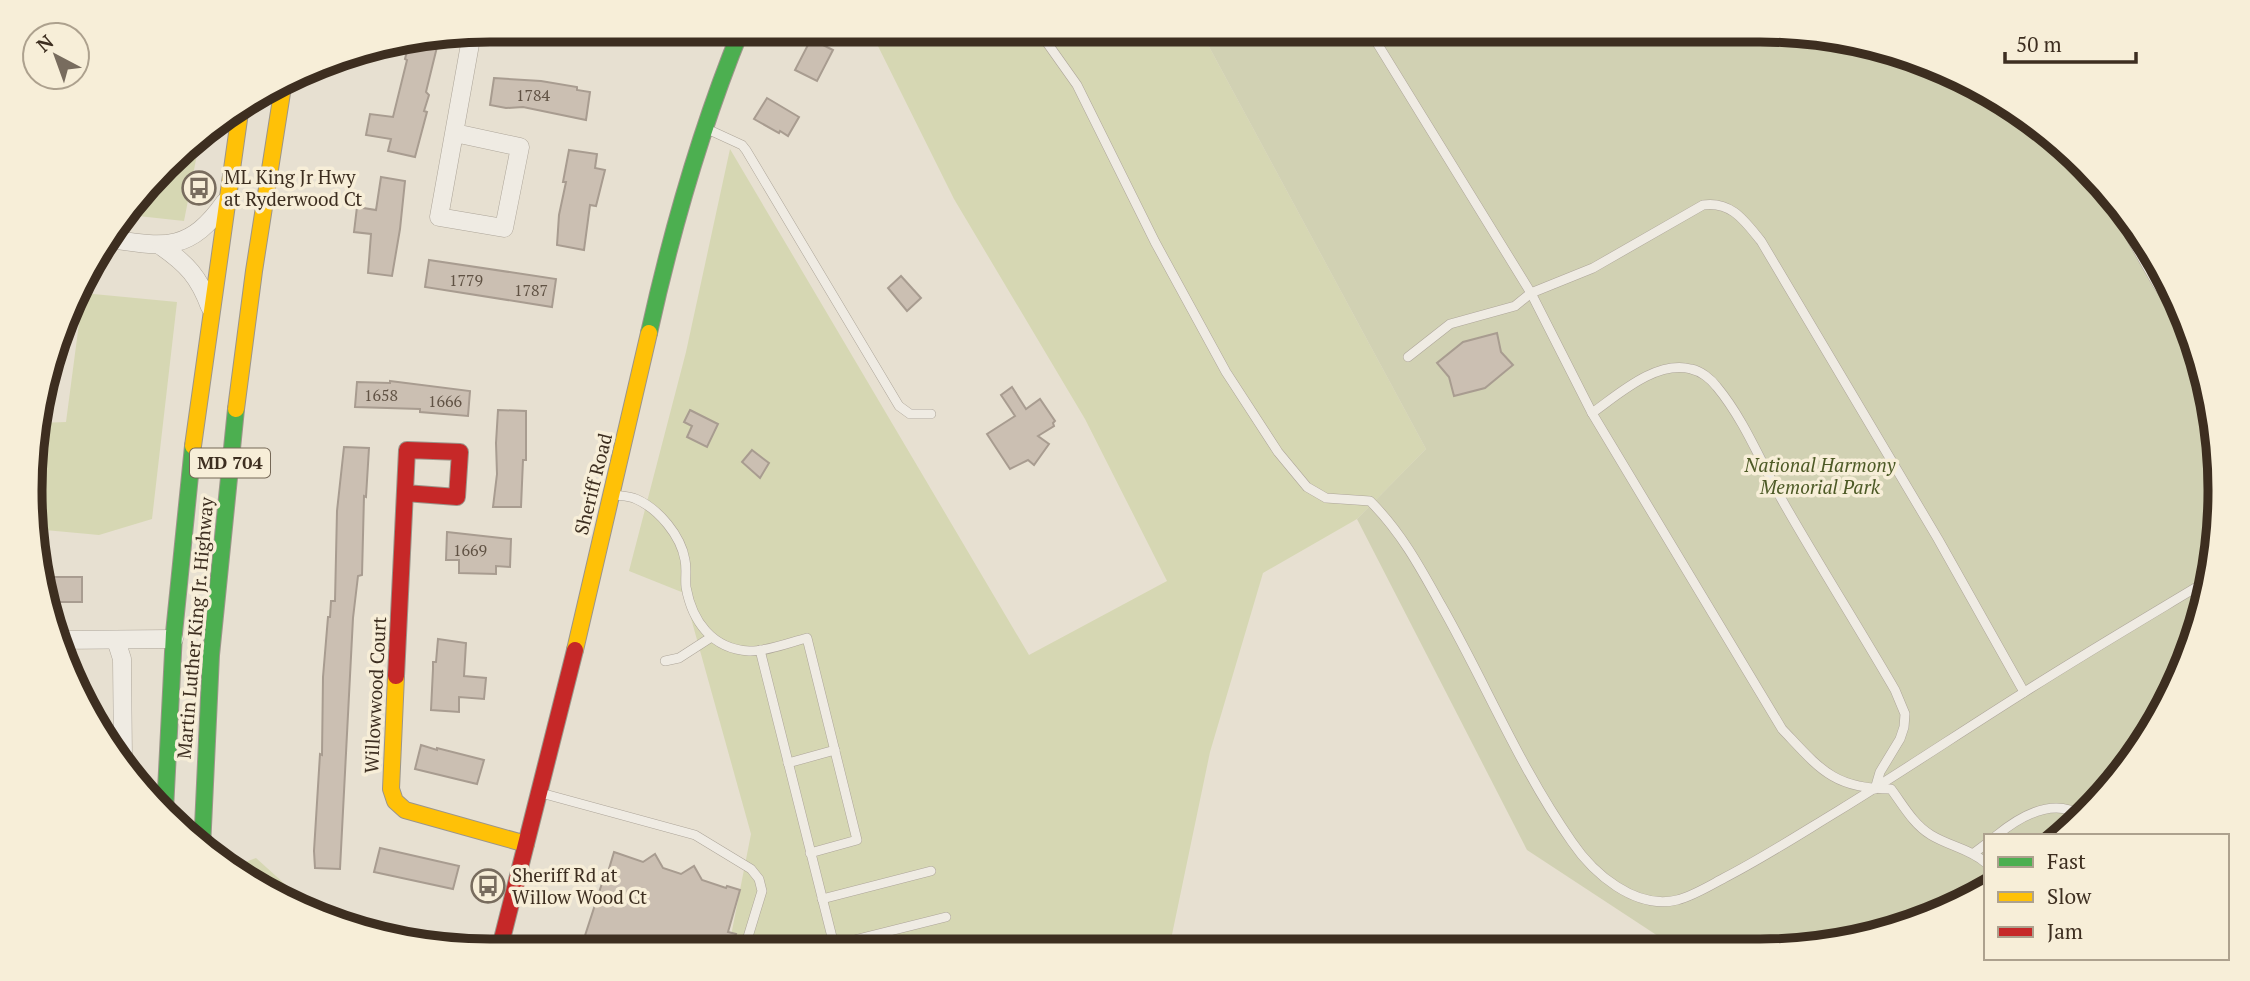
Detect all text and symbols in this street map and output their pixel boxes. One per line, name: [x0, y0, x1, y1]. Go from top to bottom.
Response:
north arrow: [21, 21, 91, 91]
scale bar: [2005, 21, 2136, 65]
text: N: [31, 28, 59, 57]
text: 50 m: [2016, 30, 2062, 58]
house number: 1784: [516, 84, 551, 106]
place label: ML King Jr Hwy at Ryderwood Ct: [224, 164, 362, 211]
bus stop icon: ML King Jr Hwy at Ryderwood Ct: [180, 169, 218, 207]
house number: 1779: [449, 269, 483, 291]
house number: 1787: [514, 279, 548, 301]
house number: 1658: [364, 384, 398, 406]
house number: 1666: [428, 390, 463, 412]
street label: Sheriff Road: [568, 430, 617, 537]
road number: MD 704: [190, 448, 270, 477]
park label: National Harmony Memorial Park: [1744, 452, 1897, 499]
street label: Martin Luther King Jr. Highway: [171, 496, 218, 760]
house number: 1669: [453, 539, 487, 561]
street label: Willowwood Court: [358, 616, 391, 774]
legend: [1984, 834, 2229, 960]
text: Fast: [2047, 847, 2086, 875]
place label: Sheriff Rd at Willow Wood Ct: [512, 862, 647, 909]
bus stop icon: Sheriff Rd at Willow Wood Ct: [469, 867, 507, 905]
text: Slow: [2047, 882, 2092, 910]
text: Jam: [2047, 917, 2083, 945]

